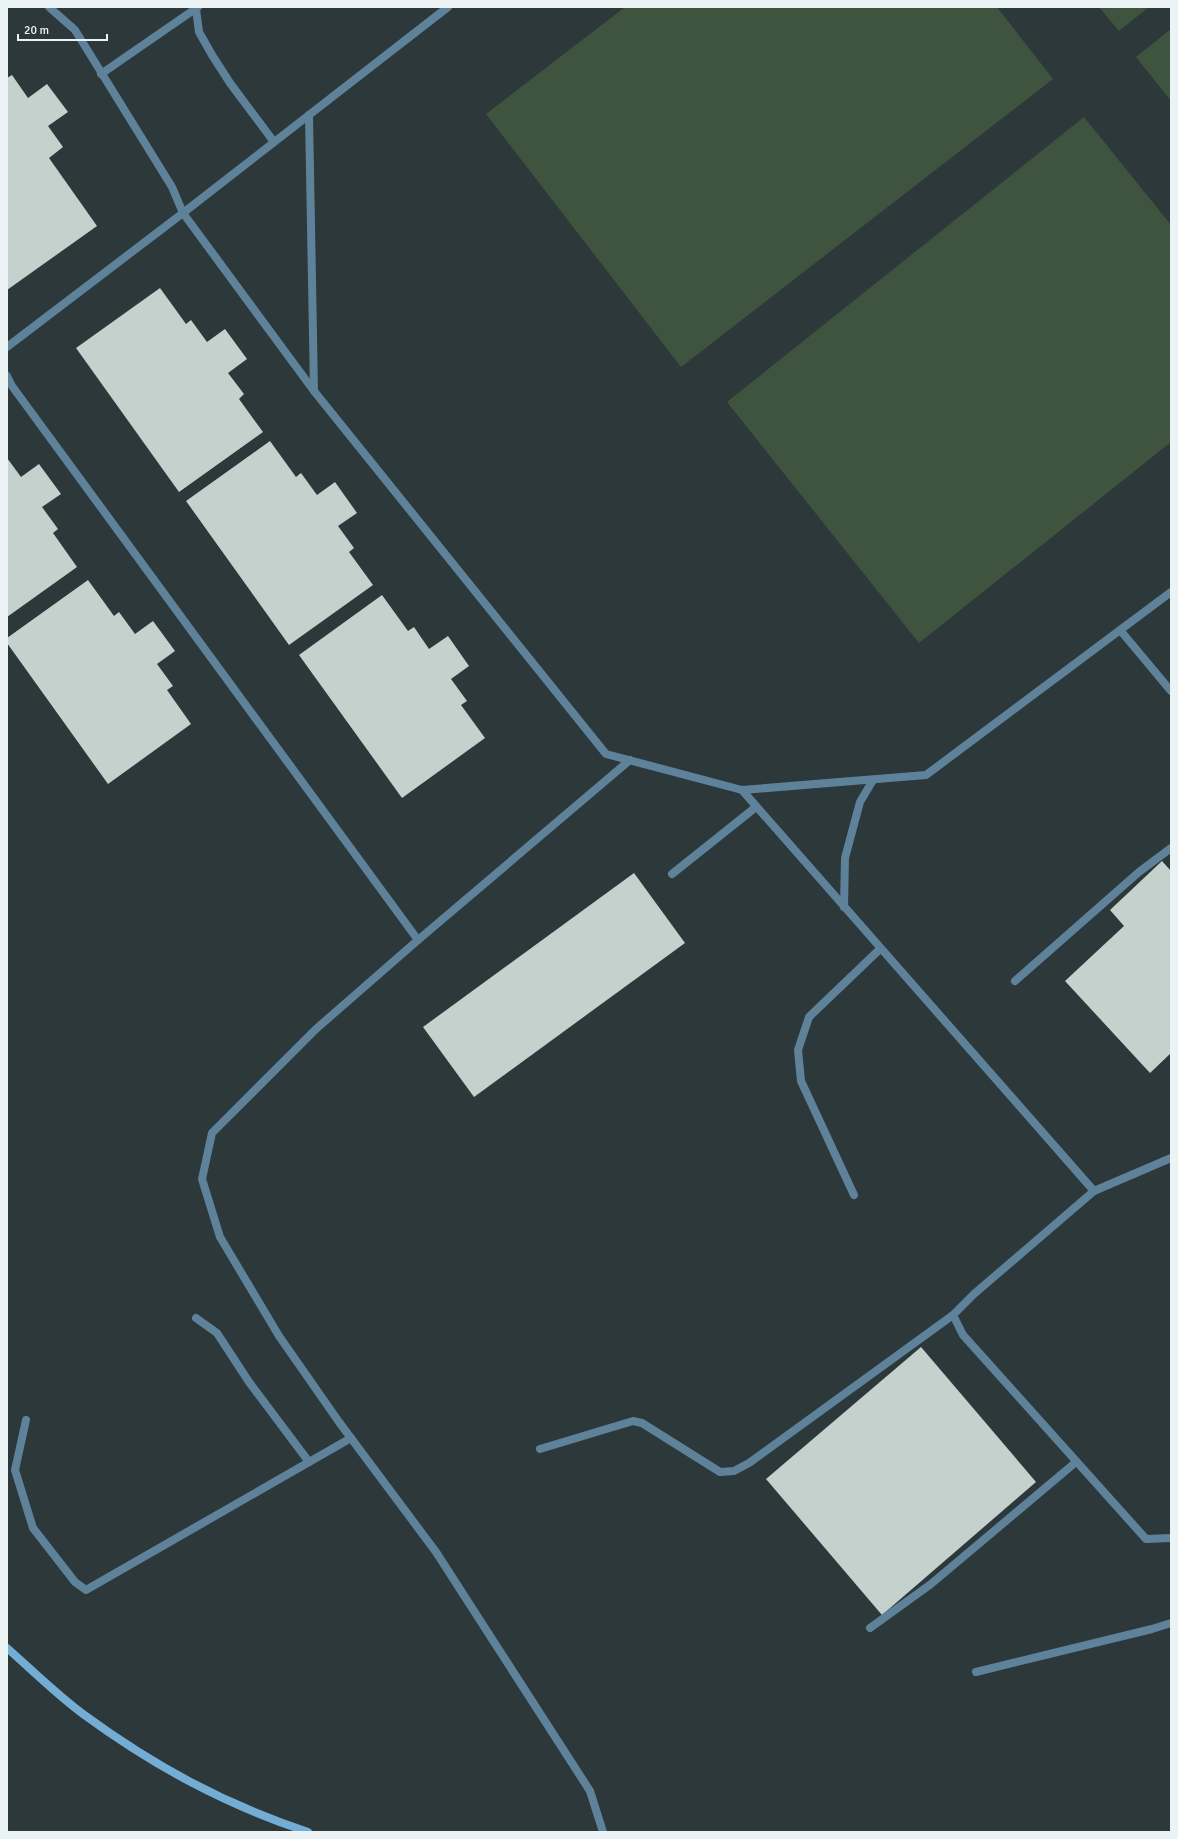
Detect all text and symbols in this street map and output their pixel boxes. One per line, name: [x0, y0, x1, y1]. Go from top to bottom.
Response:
scale bar: [18, 16, 107, 42]
text: 20 m: [24, 23, 49, 38]

